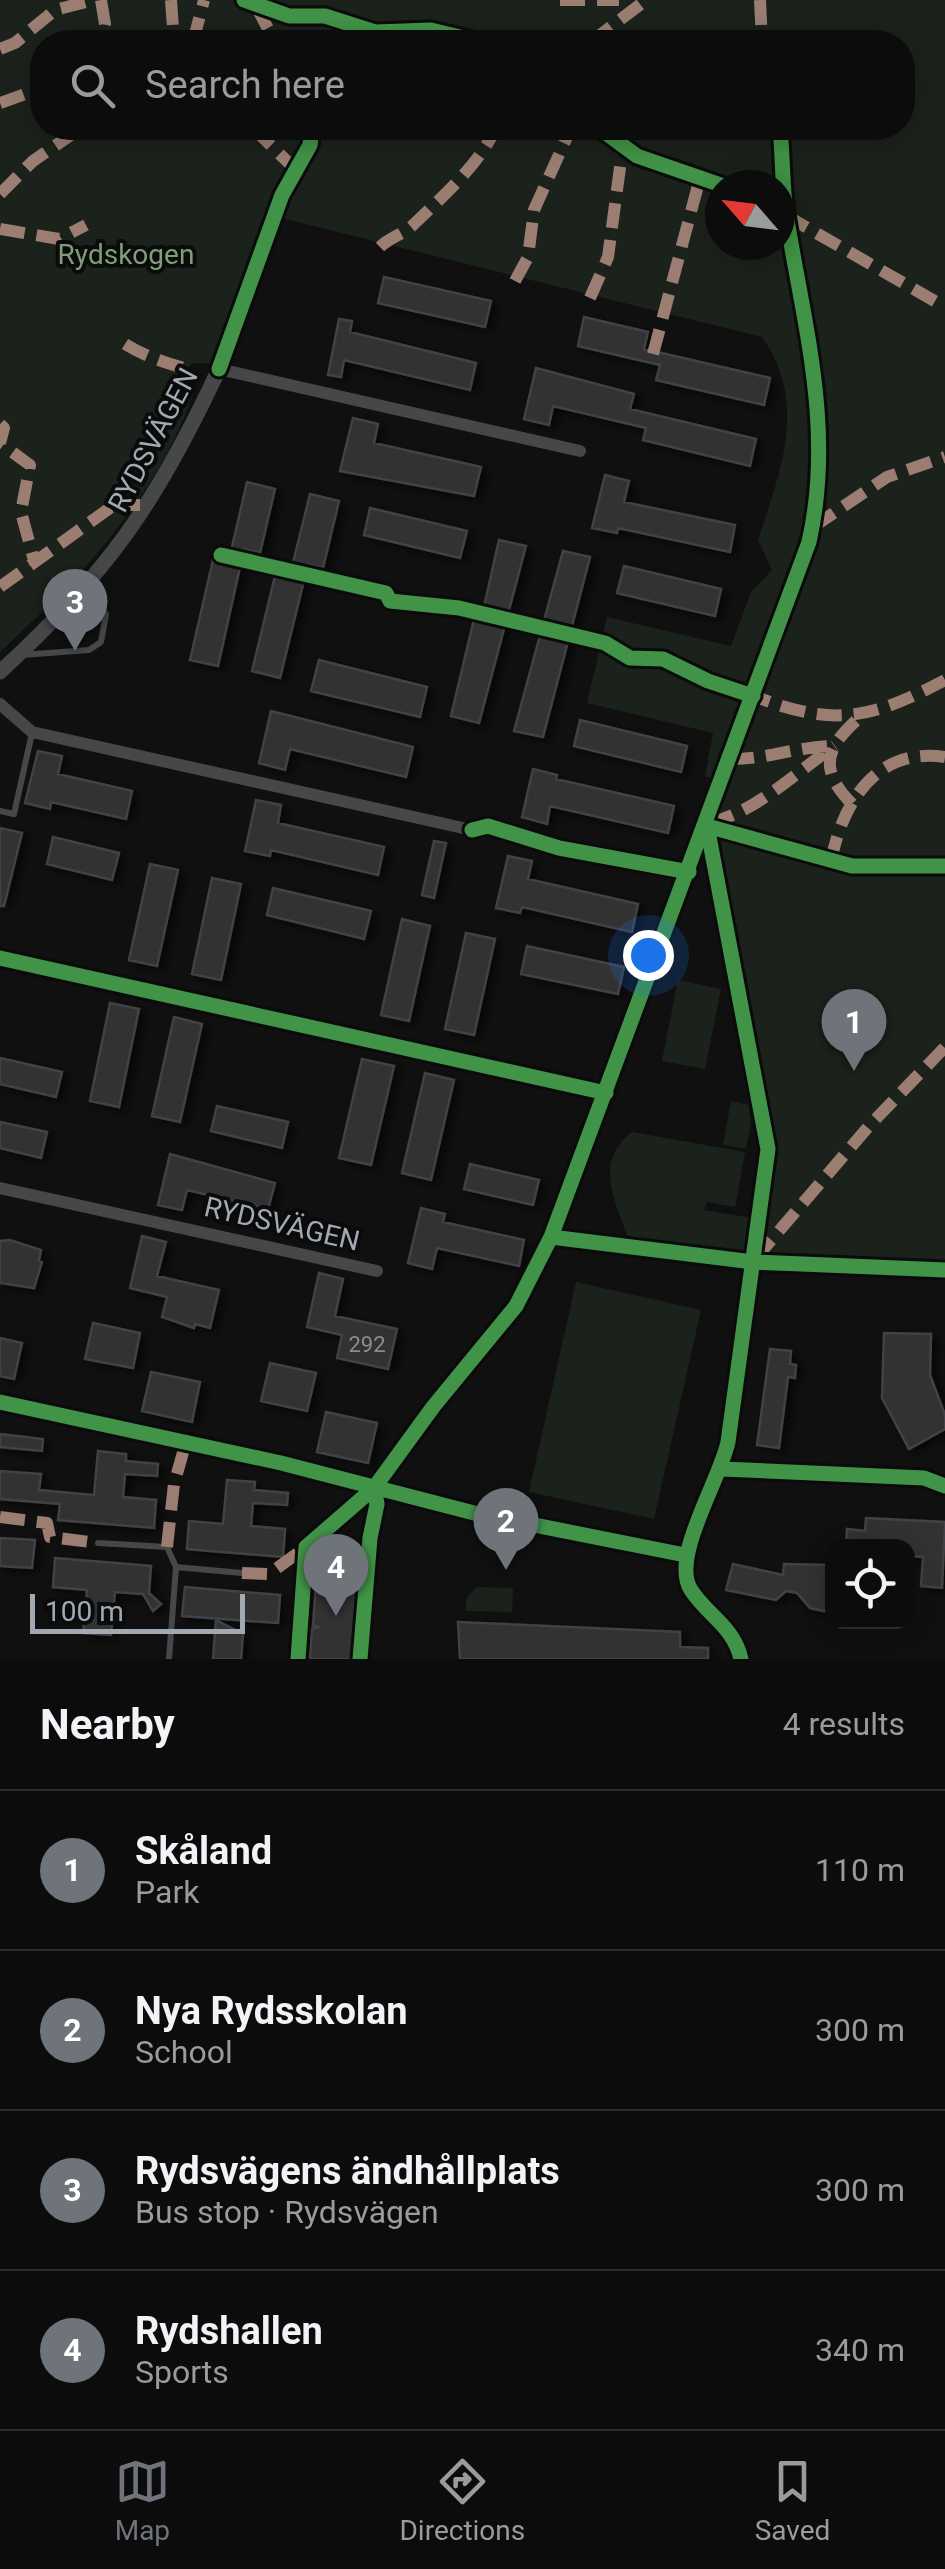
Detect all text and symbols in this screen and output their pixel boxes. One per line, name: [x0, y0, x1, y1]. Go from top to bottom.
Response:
search box: [30, 30, 915, 140]
icon: search: [65, 58, 120, 113]
text: Search here: [145, 63, 345, 107]
north arrow: [705, 170, 795, 260]
park label: Rydskogen: [58, 238, 194, 271]
street label: RYDSVÄGEN: [101, 362, 205, 518]
pin: 3: [42, 568, 108, 651]
your location: [623, 930, 674, 981]
pin: 1: [822, 988, 886, 1071]
street label: RYDSVÄGEN: [201, 1190, 363, 1258]
house number: 292: [348, 1332, 386, 1357]
pin: 2: [474, 1488, 538, 1570]
pin: 4: [304, 1534, 368, 1616]
map controls: [825, 1539, 915, 1629]
button: locate: [825, 1539, 915, 1629]
scale bar: [30, 1589, 245, 1633]
text: 100 m: [45, 1595, 124, 1628]
text: Nearby: [40, 1700, 175, 1749]
text: 4 results: [783, 1705, 905, 1743]
text: Skåland: [135, 1829, 272, 1873]
text: 1: [63, 1851, 82, 1889]
text: 110 m: [815, 1851, 905, 1889]
text: Park: [135, 1873, 199, 1911]
text: Nya Rydsskolan: [135, 1989, 408, 2033]
text: 2: [63, 2011, 82, 2049]
text: 300 m: [815, 2011, 905, 2049]
text: School: [135, 2033, 233, 2071]
text: Rydsvägens ändhållplats: [135, 2149, 560, 2193]
text: 3: [63, 2171, 82, 2209]
text: 300 m: [815, 2171, 905, 2209]
text: Bus stop · Rydsvägen: [135, 2193, 439, 2231]
text: Rydshallen: [135, 2309, 323, 2353]
text: 4: [63, 2331, 82, 2369]
text: 340 m: [815, 2331, 905, 2369]
text: Sports: [135, 2353, 229, 2391]
tab: Map: [115, 2454, 170, 2547]
tab: Directions: [399, 2454, 525, 2547]
tab: Saved: [755, 2454, 830, 2547]

